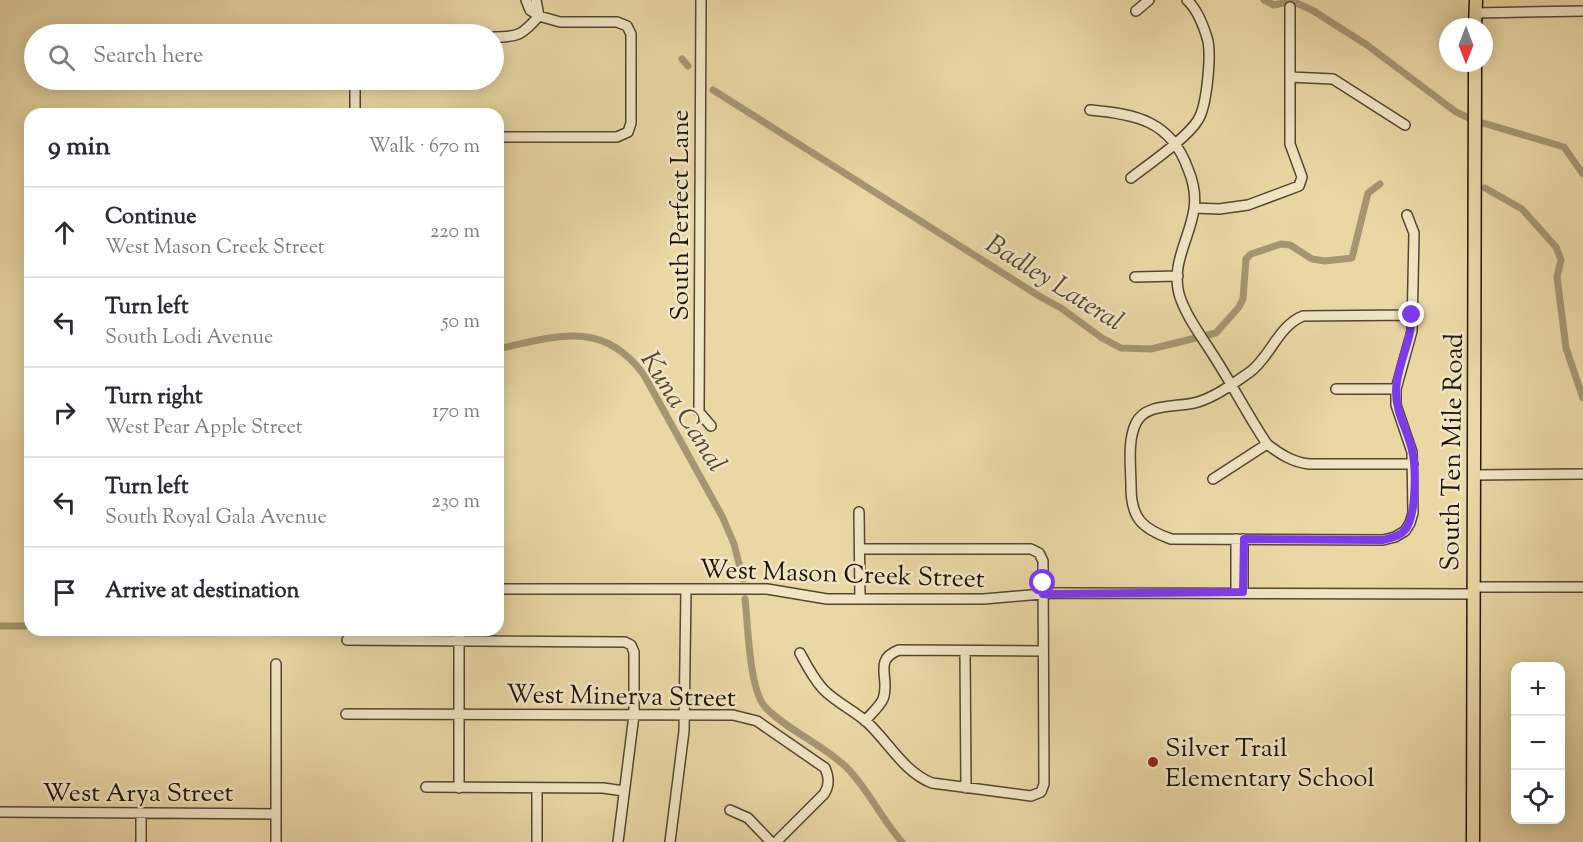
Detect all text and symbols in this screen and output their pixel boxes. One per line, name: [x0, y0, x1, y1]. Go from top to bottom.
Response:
north arrow: [1439, 18, 1493, 72]
search box: [24, 24, 504, 90]
icon: search: [45, 41, 78, 74]
text: Search here: [93, 41, 203, 73]
street label: South Perfect Lane: [663, 109, 700, 321]
text: 9 min: [48, 129, 110, 166]
text: Walk · 670 m: [369, 133, 480, 162]
text: Continue: [105, 202, 196, 234]
icon: ahead: [48, 216, 81, 249]
text: 220 m: [430, 218, 480, 247]
water label: Badley Lateral: [977, 226, 1130, 342]
text: West Mason Creek Street: [105, 234, 325, 263]
text: Turn left: [105, 292, 188, 324]
route end: [1398, 301, 1424, 327]
icon: left: [48, 306, 81, 339]
text: 50 m: [442, 308, 480, 337]
text: South Lodi Avenue: [105, 324, 273, 353]
street label: South Ten Mile Road: [1433, 333, 1474, 571]
water label: Kuna Canal: [629, 344, 734, 480]
text: Turn right: [105, 382, 202, 414]
icon: right: [48, 396, 81, 429]
text: 170 m: [432, 398, 480, 427]
text: West Pear Apple Street: [105, 414, 303, 443]
text: Turn left: [105, 472, 188, 504]
icon: left: [48, 486, 81, 519]
text: 230 m: [431, 488, 480, 517]
text: South Royal Gala Avenue: [105, 504, 327, 533]
street label: West Mason Creek Street: [699, 552, 985, 599]
route start: [1029, 569, 1055, 595]
icon: arrive: [48, 576, 81, 609]
text: Arrive at destination: [105, 576, 300, 608]
map controls: [1511, 662, 1565, 824]
button: +: [1511, 662, 1565, 716]
street label: West Minerva Street: [506, 677, 736, 718]
button: −: [1511, 716, 1565, 770]
place label: Silver Trail Elementary School: [1165, 731, 1375, 798]
marker: Silver Trail Elementary School: [1146, 755, 1160, 769]
button: locate: [1511, 770, 1565, 824]
street label: West Arya Street: [42, 776, 234, 813]

